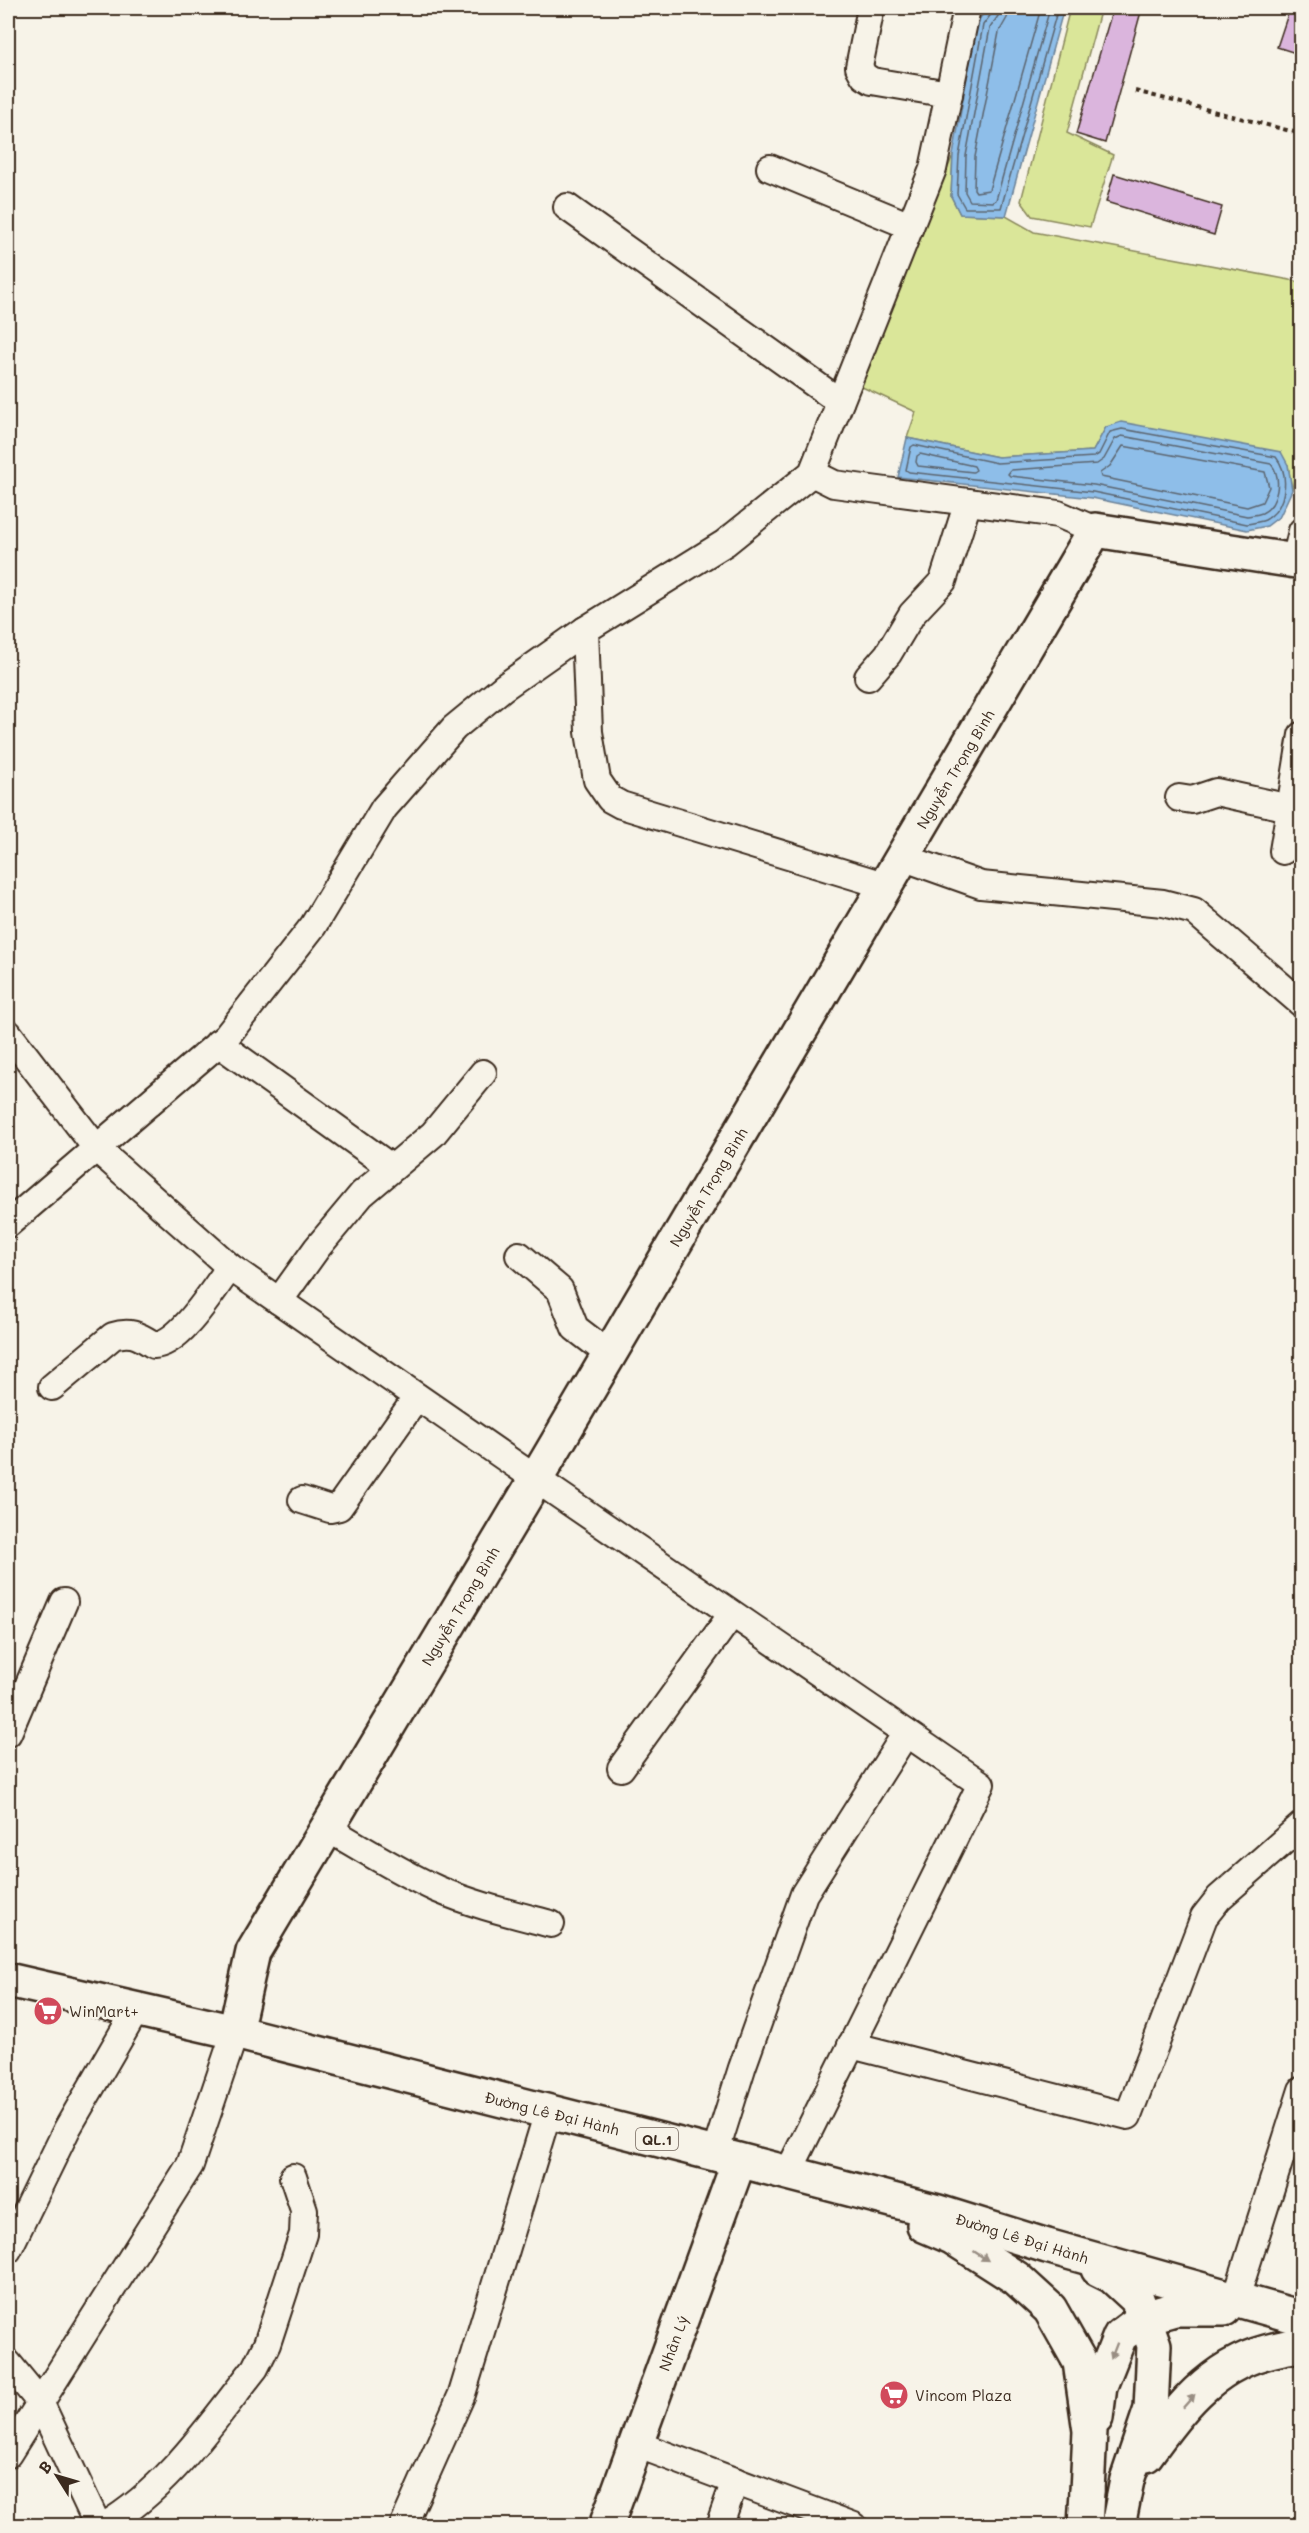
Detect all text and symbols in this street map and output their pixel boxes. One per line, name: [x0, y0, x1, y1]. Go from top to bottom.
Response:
street label: Nguyễn Trọng Bình: [912, 706, 998, 832]
street label: Nguyễn Trọng Bình: [665, 1124, 751, 1250]
street label: Nguyễn Trọng Bình: [417, 1543, 503, 1669]
supermarket icon: WinMart+: [32, 1995, 64, 2027]
place label: WinMart+: [69, 2001, 139, 2021]
street label: Đường Lê Đại Hành: [483, 2087, 621, 2139]
road number: QL.1: [636, 2128, 678, 2150]
street label: Đường Lê Đại Hành: [953, 2208, 1091, 2268]
one-way arrow: [973, 2250, 989, 2261]
street label: Nhân Lý: [654, 2312, 692, 2374]
one-way arrow: [1109, 2342, 1119, 2360]
supermarket icon: Vincom Plaza: [878, 2379, 910, 2411]
place label: Vincom Plaza: [915, 2385, 1012, 2405]
one-way arrow: [1182, 2394, 1195, 2409]
north arrow: [27, 2446, 87, 2506]
text: B: [33, 2456, 56, 2477]

